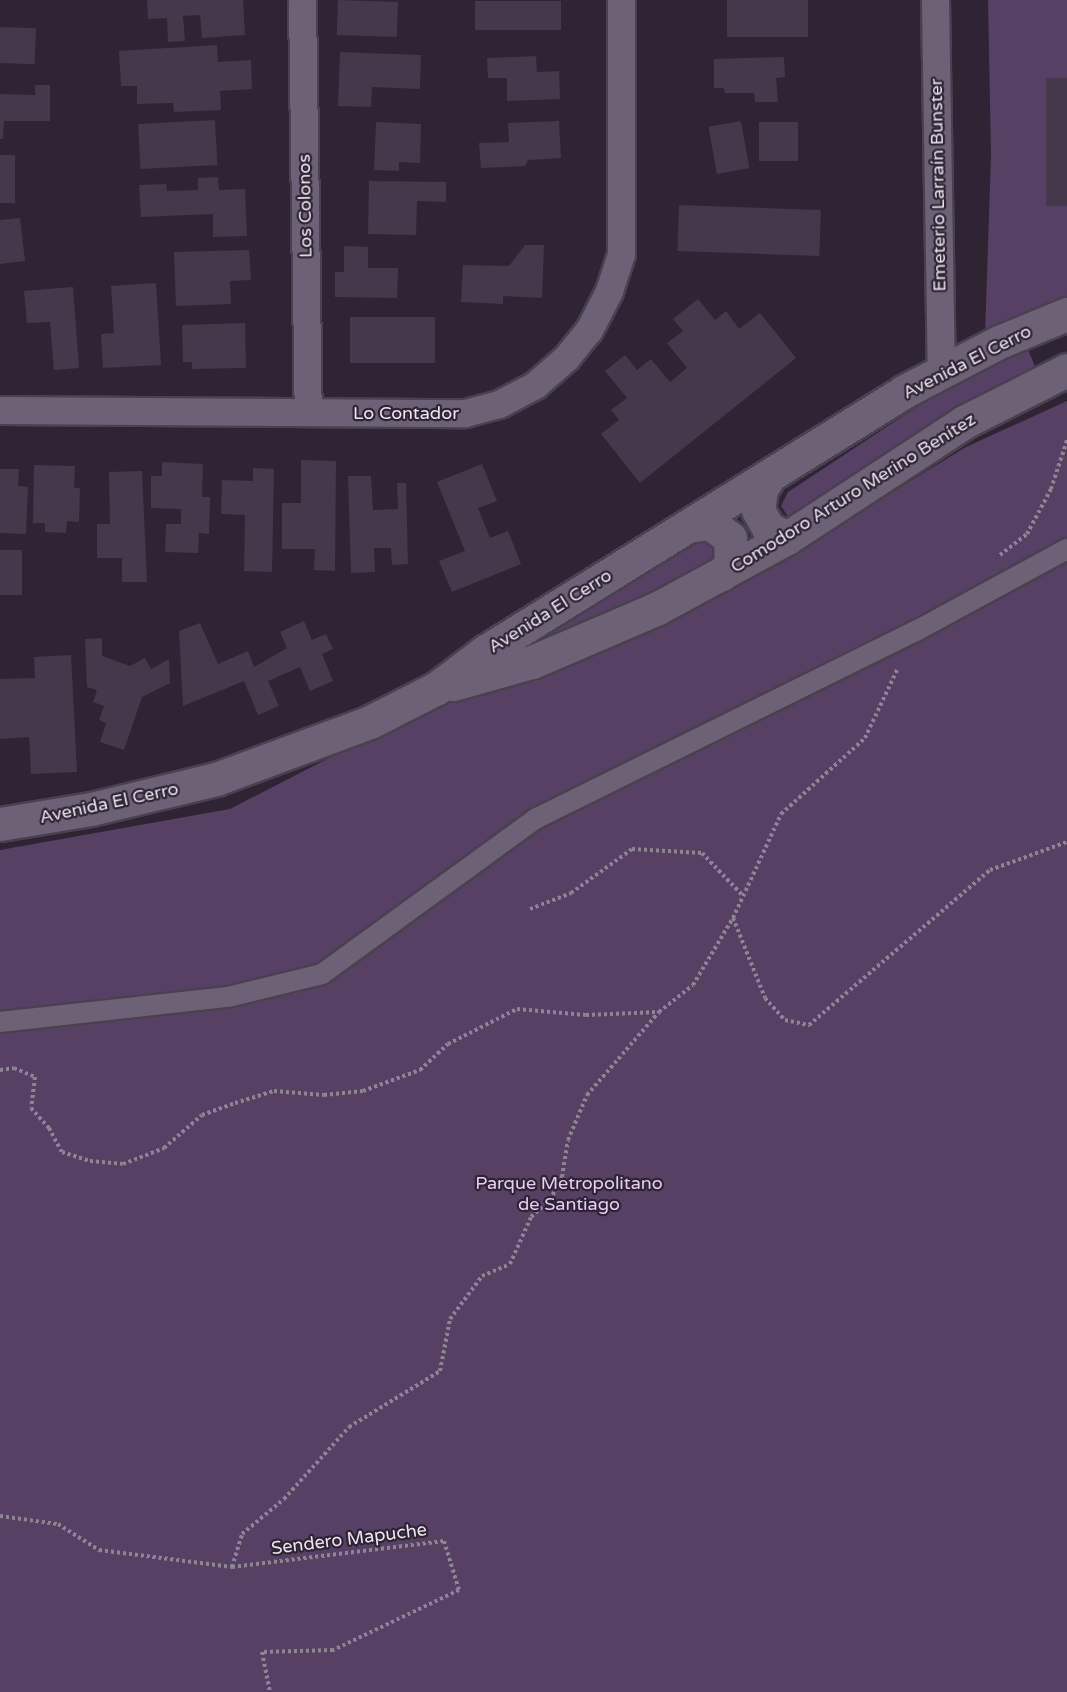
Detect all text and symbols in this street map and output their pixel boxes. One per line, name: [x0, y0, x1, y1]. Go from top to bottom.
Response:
street label: Emeterio Larraín Bunster: [925, 78, 951, 292]
street label: Los Colonos: [293, 154, 317, 258]
street label: Avenida El Cerro: [899, 320, 1035, 404]
street label: Lo Contador: [353, 402, 459, 424]
street label: Comodoro Arturo Merino Benítez: [727, 408, 979, 578]
street label: Avenida El Cerro: [484, 564, 616, 658]
street label: Avenida El Cerro: [38, 778, 180, 828]
park label: Parque Metropolitano de Santiago: [475, 1173, 663, 1216]
street label: Sendero Mapuche: [270, 1519, 428, 1559]

